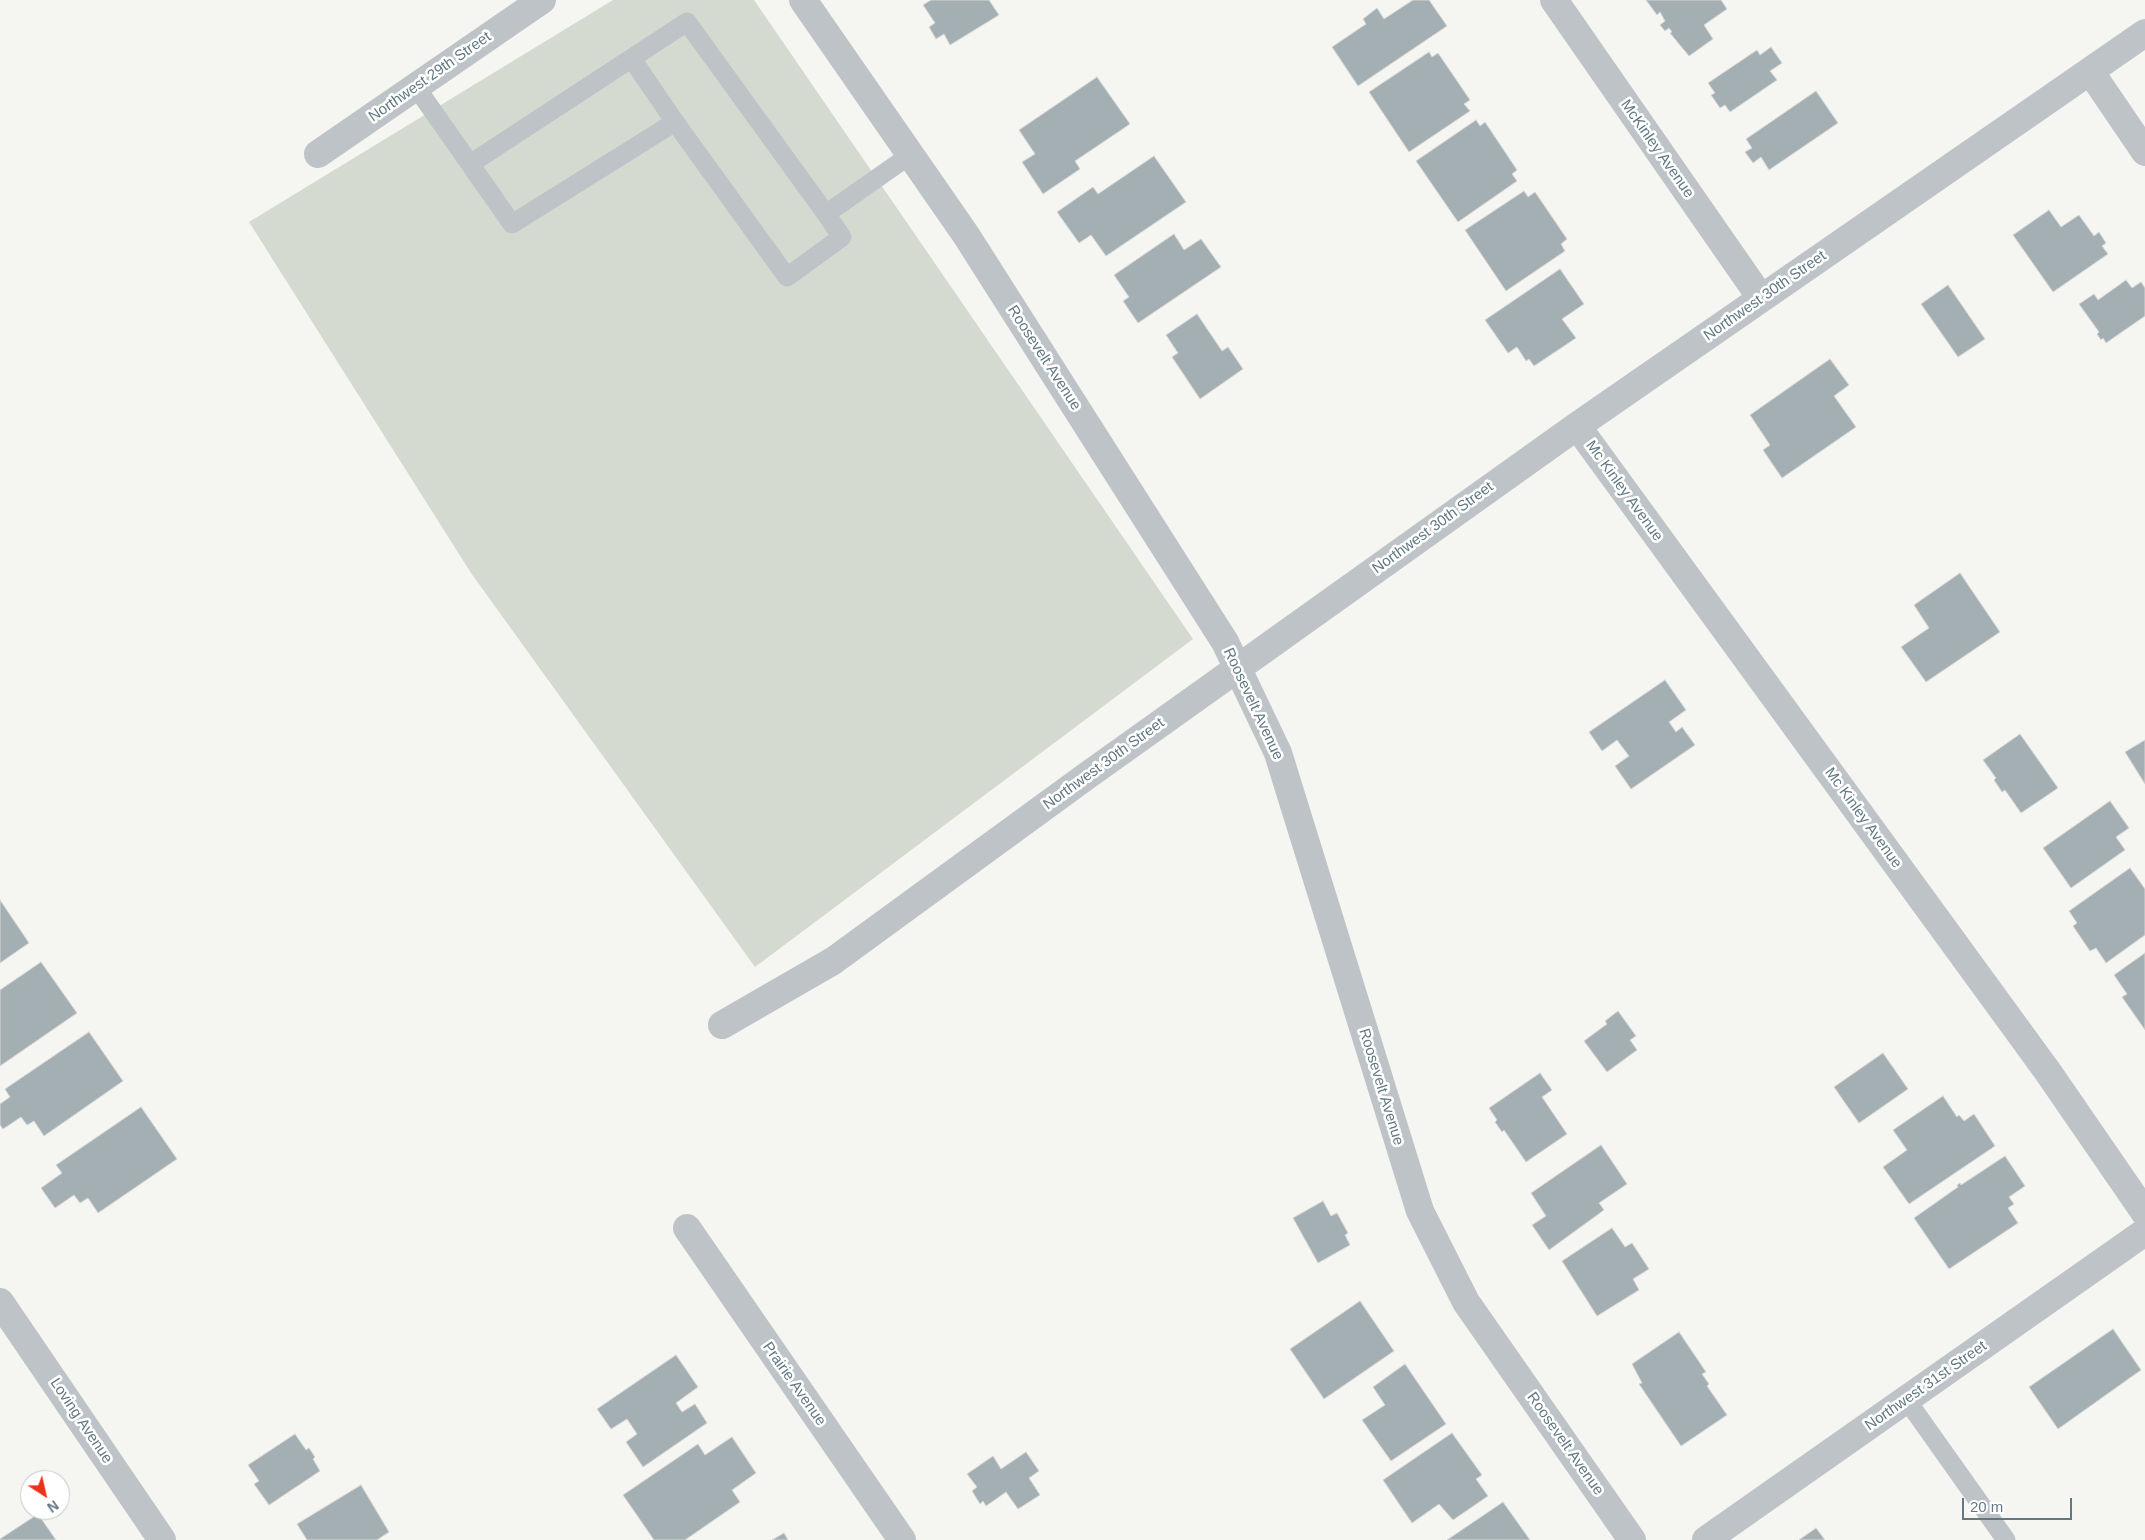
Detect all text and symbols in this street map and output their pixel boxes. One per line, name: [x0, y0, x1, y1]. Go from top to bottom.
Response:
street label: Northwest 29th Street: [365, 28, 495, 126]
street label: McKinley Avenue: [1616, 96, 1698, 202]
street label: Northwest 30th Street: [1700, 247, 1830, 345]
street label: Roosevelt Avenue: [1003, 302, 1085, 414]
street label: Mc Kinley Avenue: [1582, 437, 1666, 545]
street label: Northwest 30th Street: [1369, 478, 1497, 578]
street label: Roosevelt Avenue: [1219, 645, 1287, 763]
street label: Northwest 30th Street: [1040, 714, 1168, 814]
street label: Mc Kinley Avenue: [1821, 764, 1905, 872]
street label: Roosevelt Avenue: [1355, 1026, 1407, 1148]
street label: Northwest 31st Street: [1862, 1337, 1990, 1435]
street label: Prairie Avenue: [758, 1339, 830, 1429]
street label: Loving Avenue: [46, 1375, 116, 1467]
street label: Roosevelt Avenue: [1523, 1389, 1607, 1499]
north arrow: [20, 1470, 70, 1520]
scale bar: [1965, 1488, 2075, 1520]
text: N: [44, 1497, 62, 1516]
text: 20 m: [1970, 1498, 2003, 1515]

